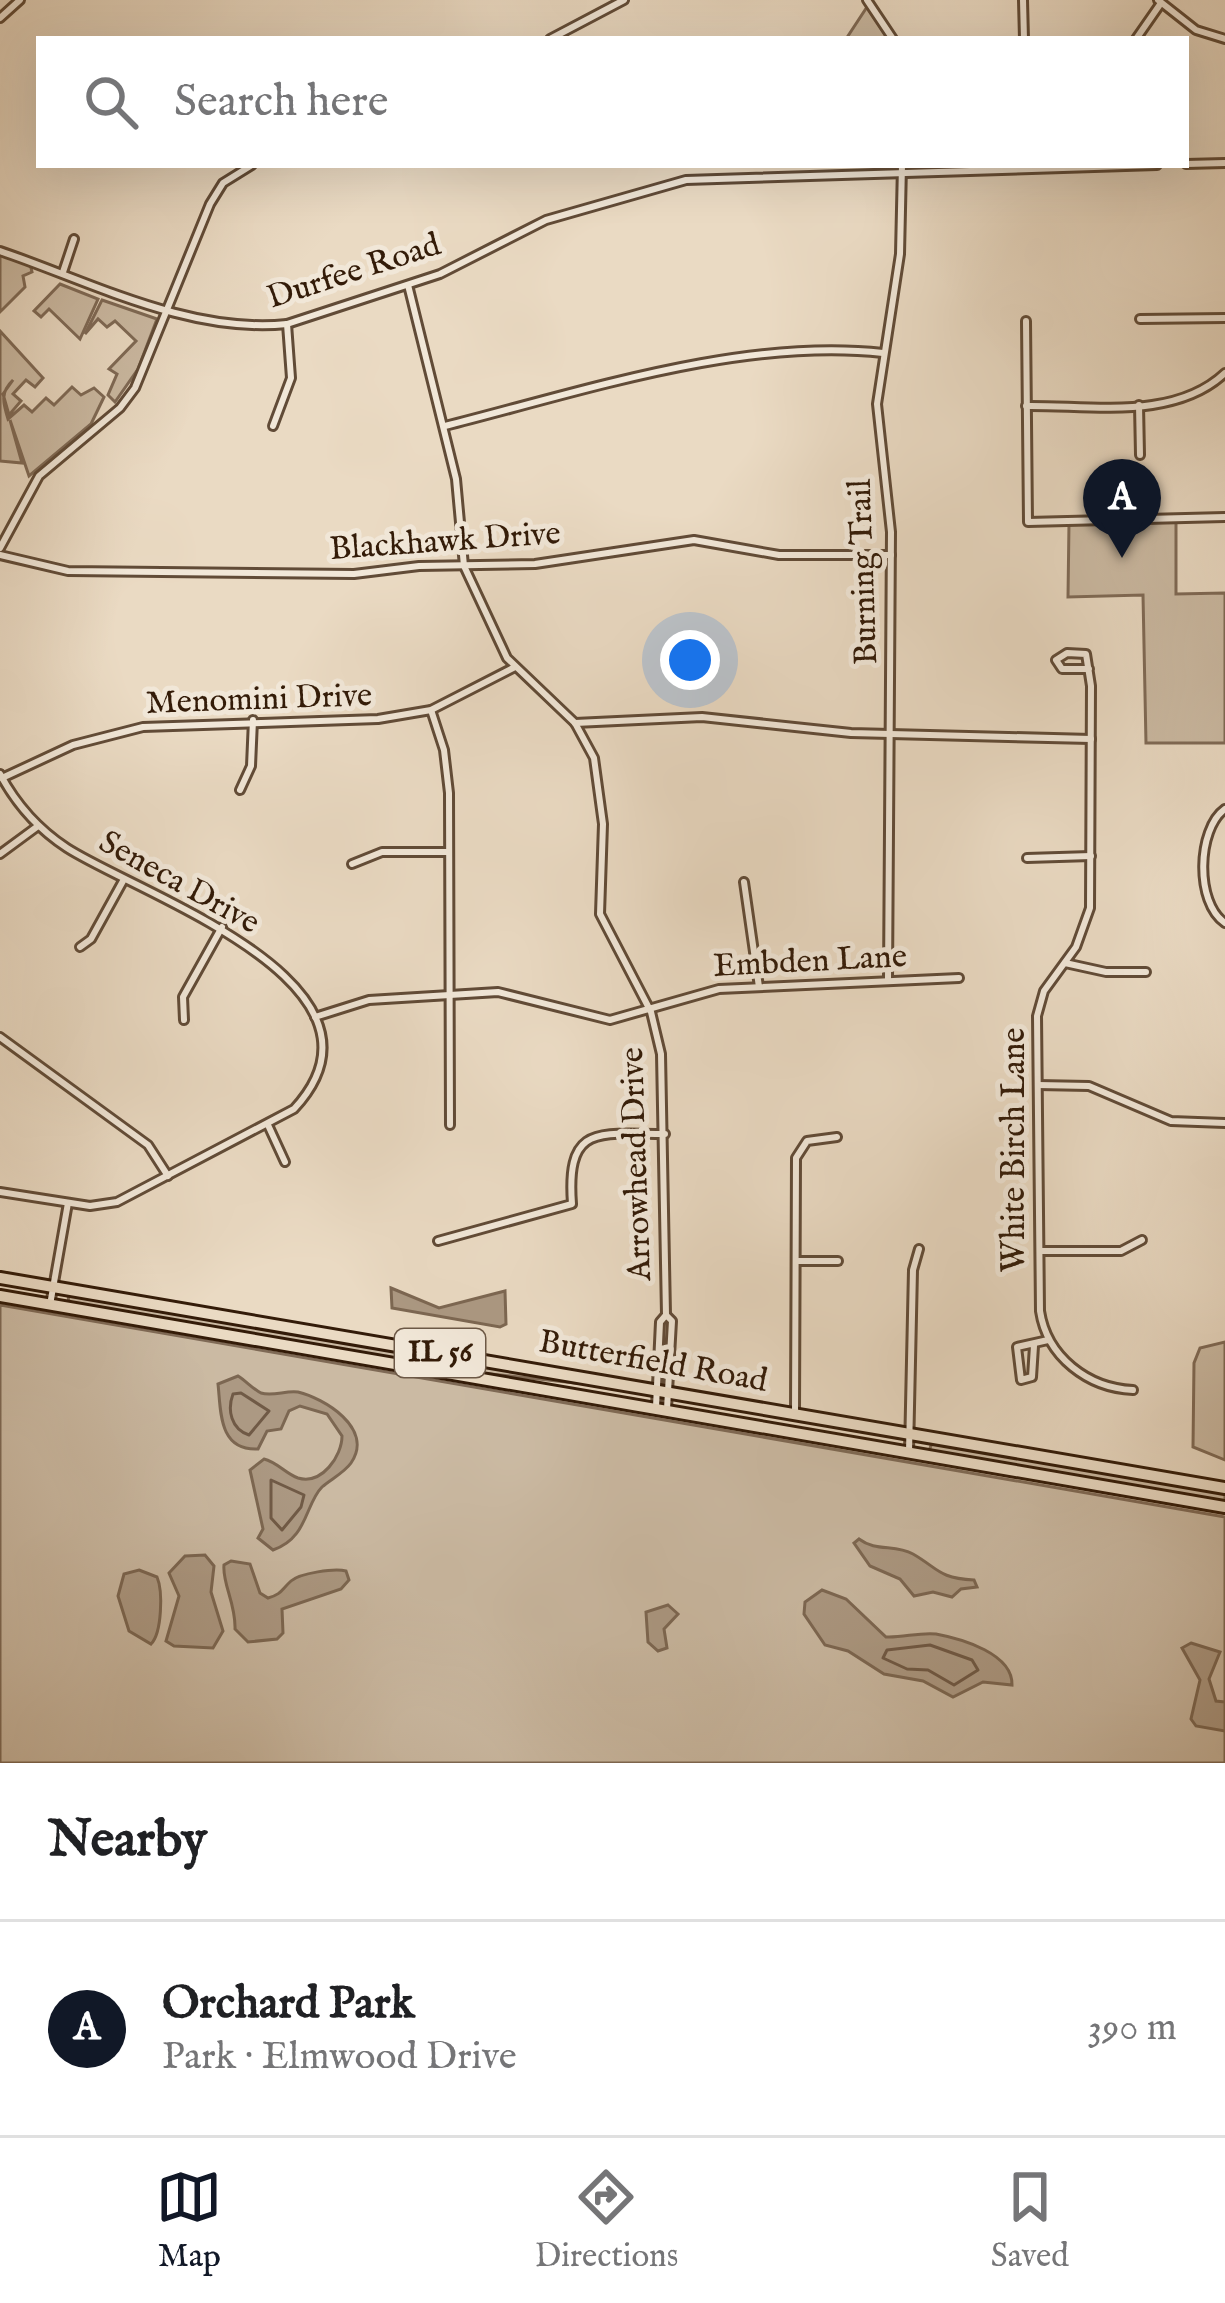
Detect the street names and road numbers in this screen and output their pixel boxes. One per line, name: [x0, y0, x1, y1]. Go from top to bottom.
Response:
street label: Durfee Road: [262, 224, 446, 320]
street label: Burning Trail: [840, 478, 888, 666]
street label: Blackhawk Drive: [328, 513, 562, 571]
street label: Menomini Drive: [145, 675, 373, 725]
street label: Seneca Drive: [91, 822, 267, 944]
street label: Embden Lane: [712, 936, 908, 988]
street label: White Birch Lane: [994, 1027, 1036, 1273]
street label: Arrowhead Drive: [612, 1046, 662, 1283]
street label: Butterfield Road: [535, 1321, 771, 1403]
road number: IL 56: [395, 1329, 485, 1377]

